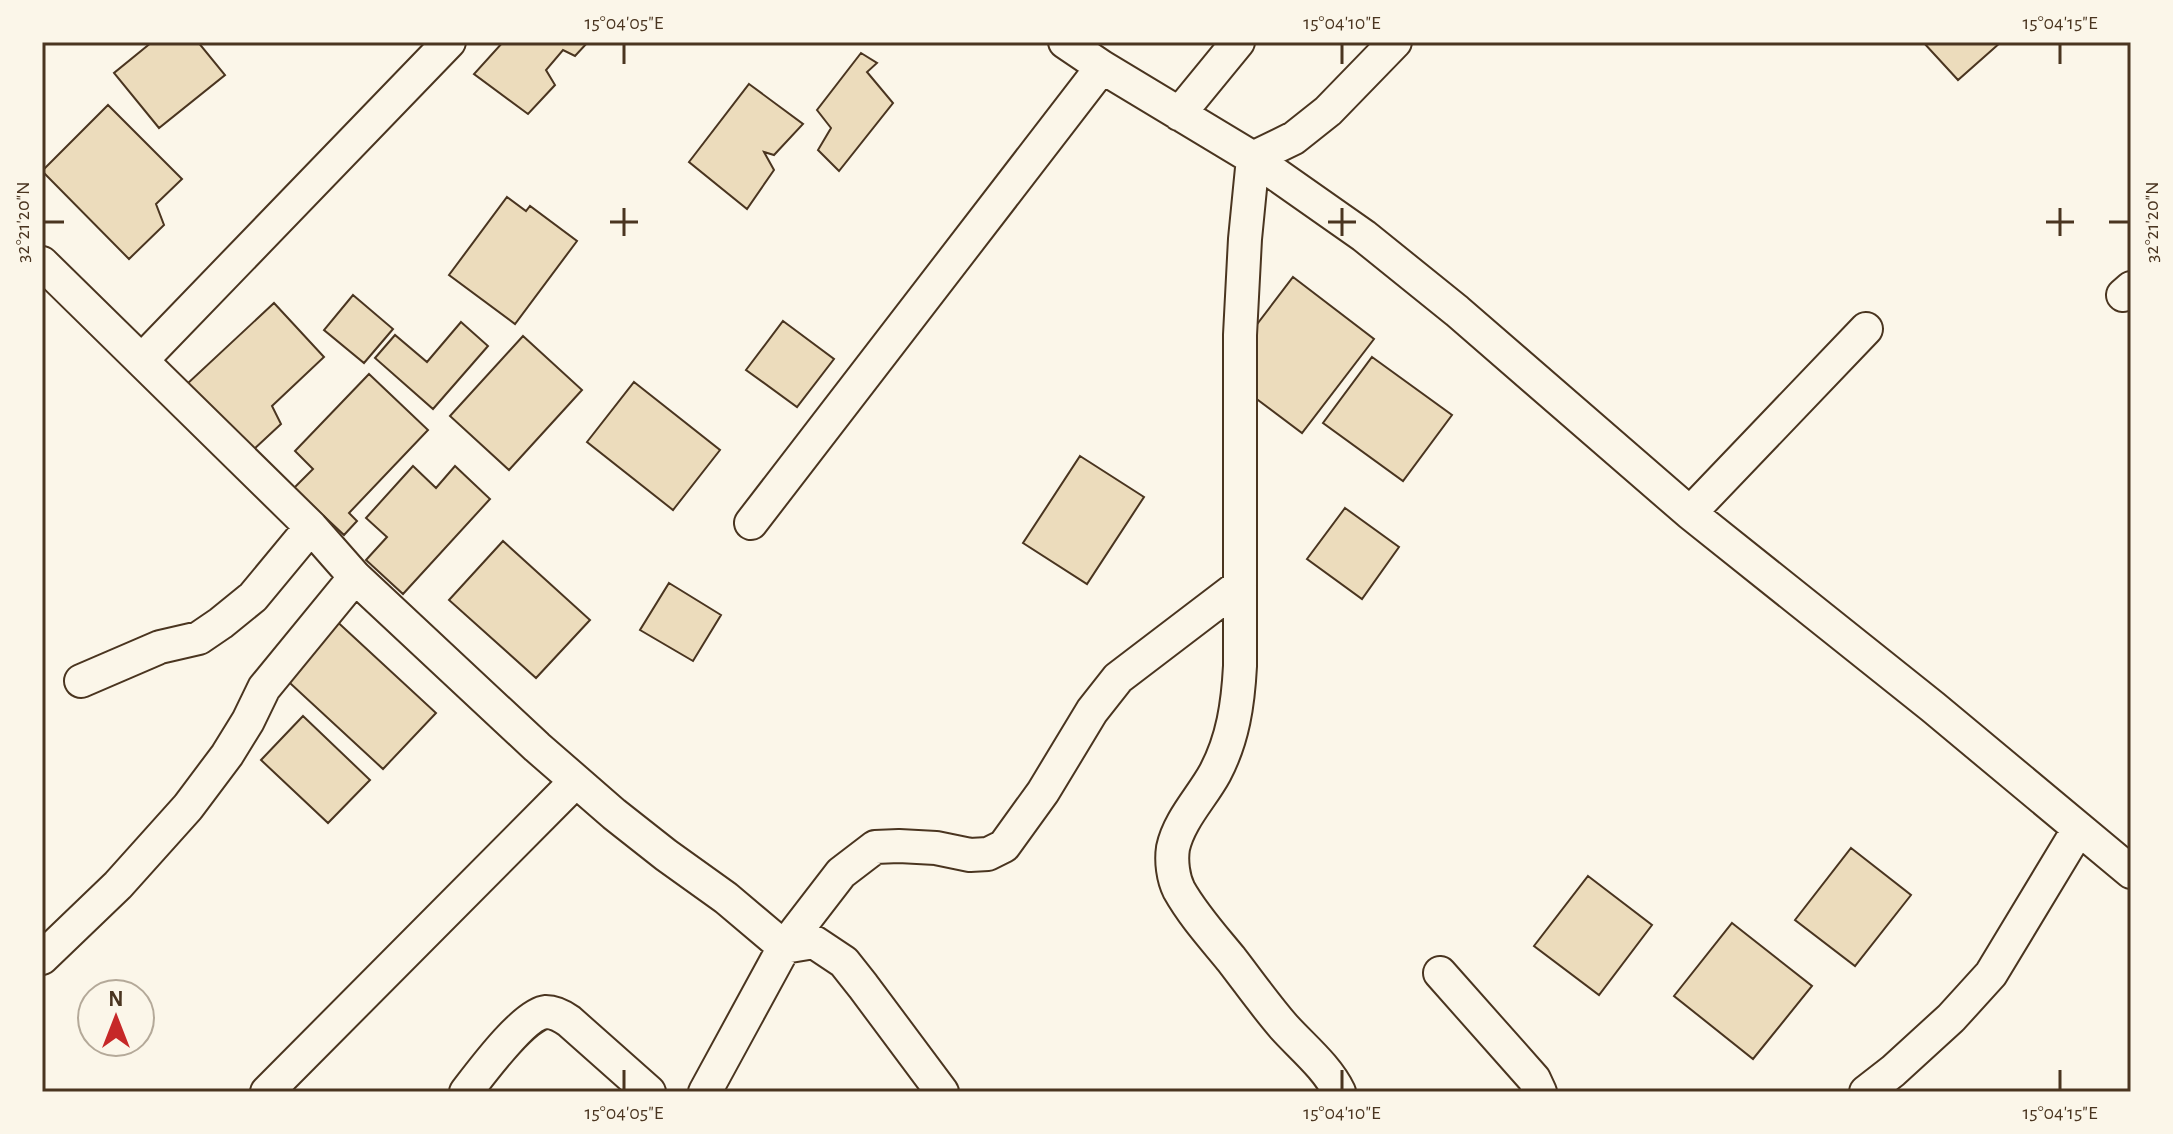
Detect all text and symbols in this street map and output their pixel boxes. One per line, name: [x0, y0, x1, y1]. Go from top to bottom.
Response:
text: 15°04'05"E: [585, 13, 664, 33]
text: 15°04'10"E: [1303, 13, 1381, 33]
text: 15°04'15"E: [2022, 13, 2098, 33]
text: 32°21'20"N: [13, 181, 33, 263]
text: 32°21'20"N: [2142, 181, 2162, 263]
north arrow: [76, 978, 156, 1058]
text: N: [108, 988, 124, 1010]
text: 15°04'05"E: [585, 1103, 664, 1123]
text: 15°04'10"E: [1303, 1103, 1381, 1123]
text: 15°04'15"E: [2022, 1103, 2098, 1123]

